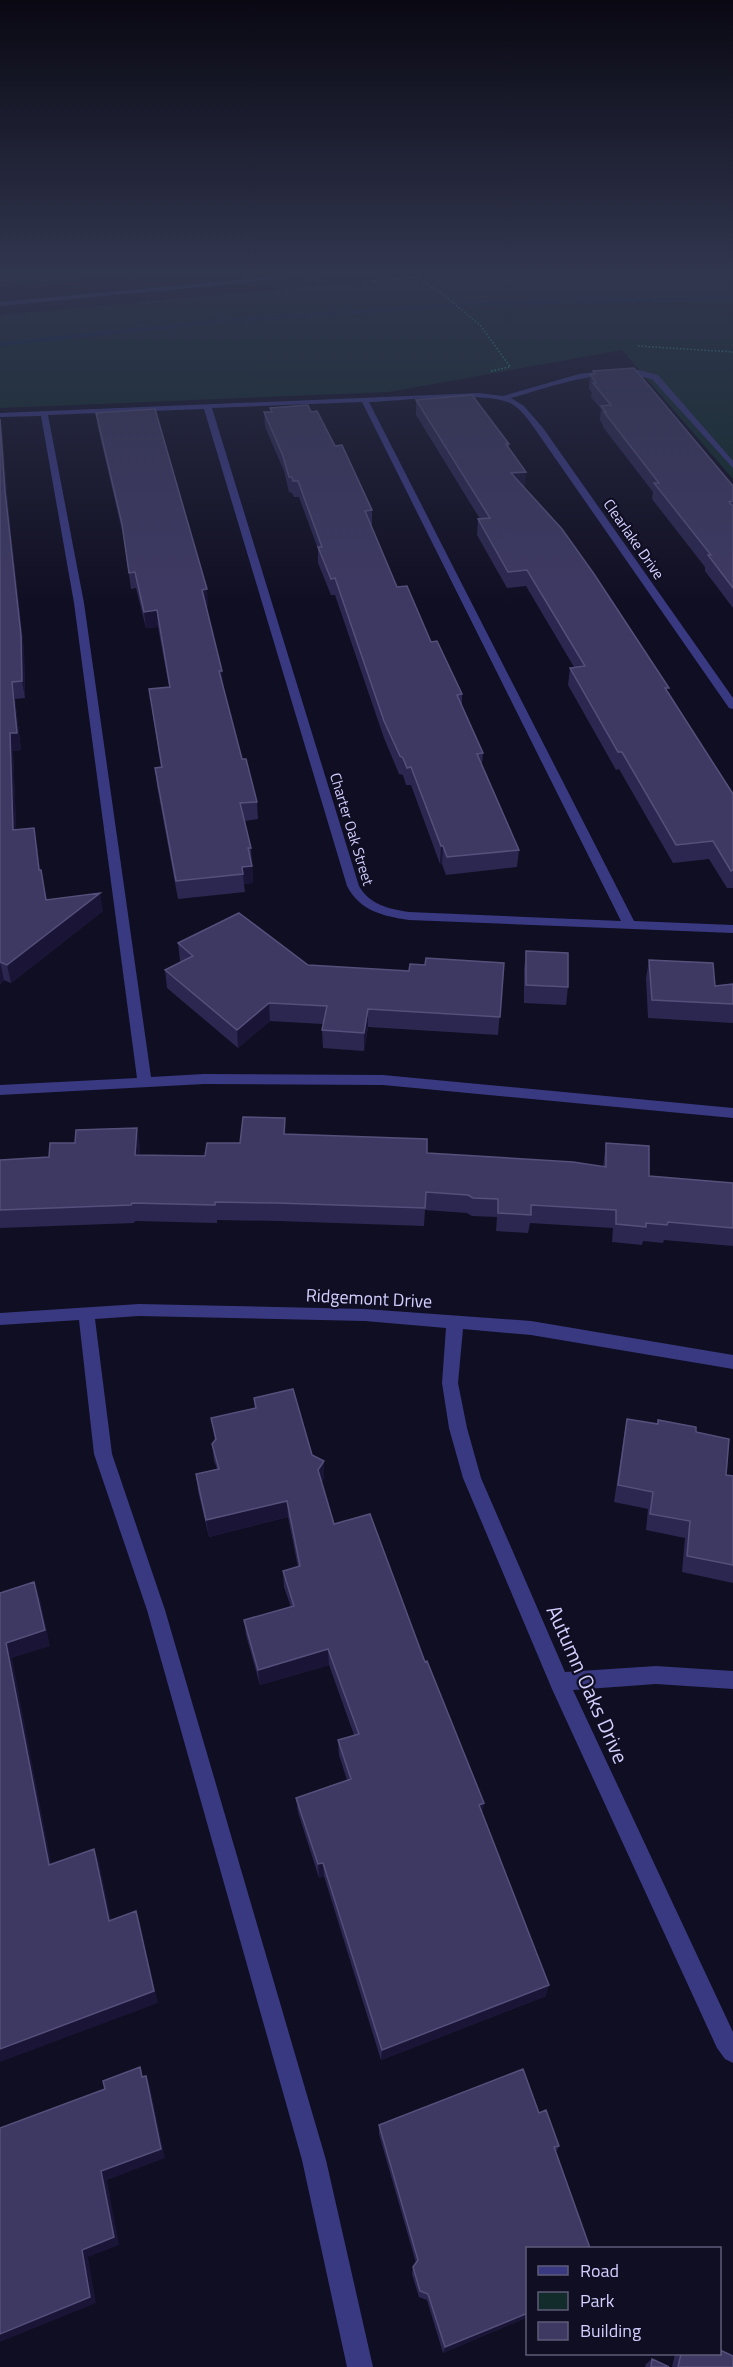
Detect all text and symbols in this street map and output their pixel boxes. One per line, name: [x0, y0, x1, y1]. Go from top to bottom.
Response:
street label: Clearlake Drive: [598, 494, 670, 584]
street label: Charter Oak Street: [324, 770, 380, 889]
street label: Ridgemont Drive: [305, 1281, 433, 1315]
street label: Autumn Oaks Drive: [539, 1600, 637, 1768]
legend: [526, 2247, 721, 2355]
text: Road: [580, 2257, 619, 2284]
text: Park: [580, 2287, 615, 2314]
text: Building: [580, 2317, 641, 2344]

